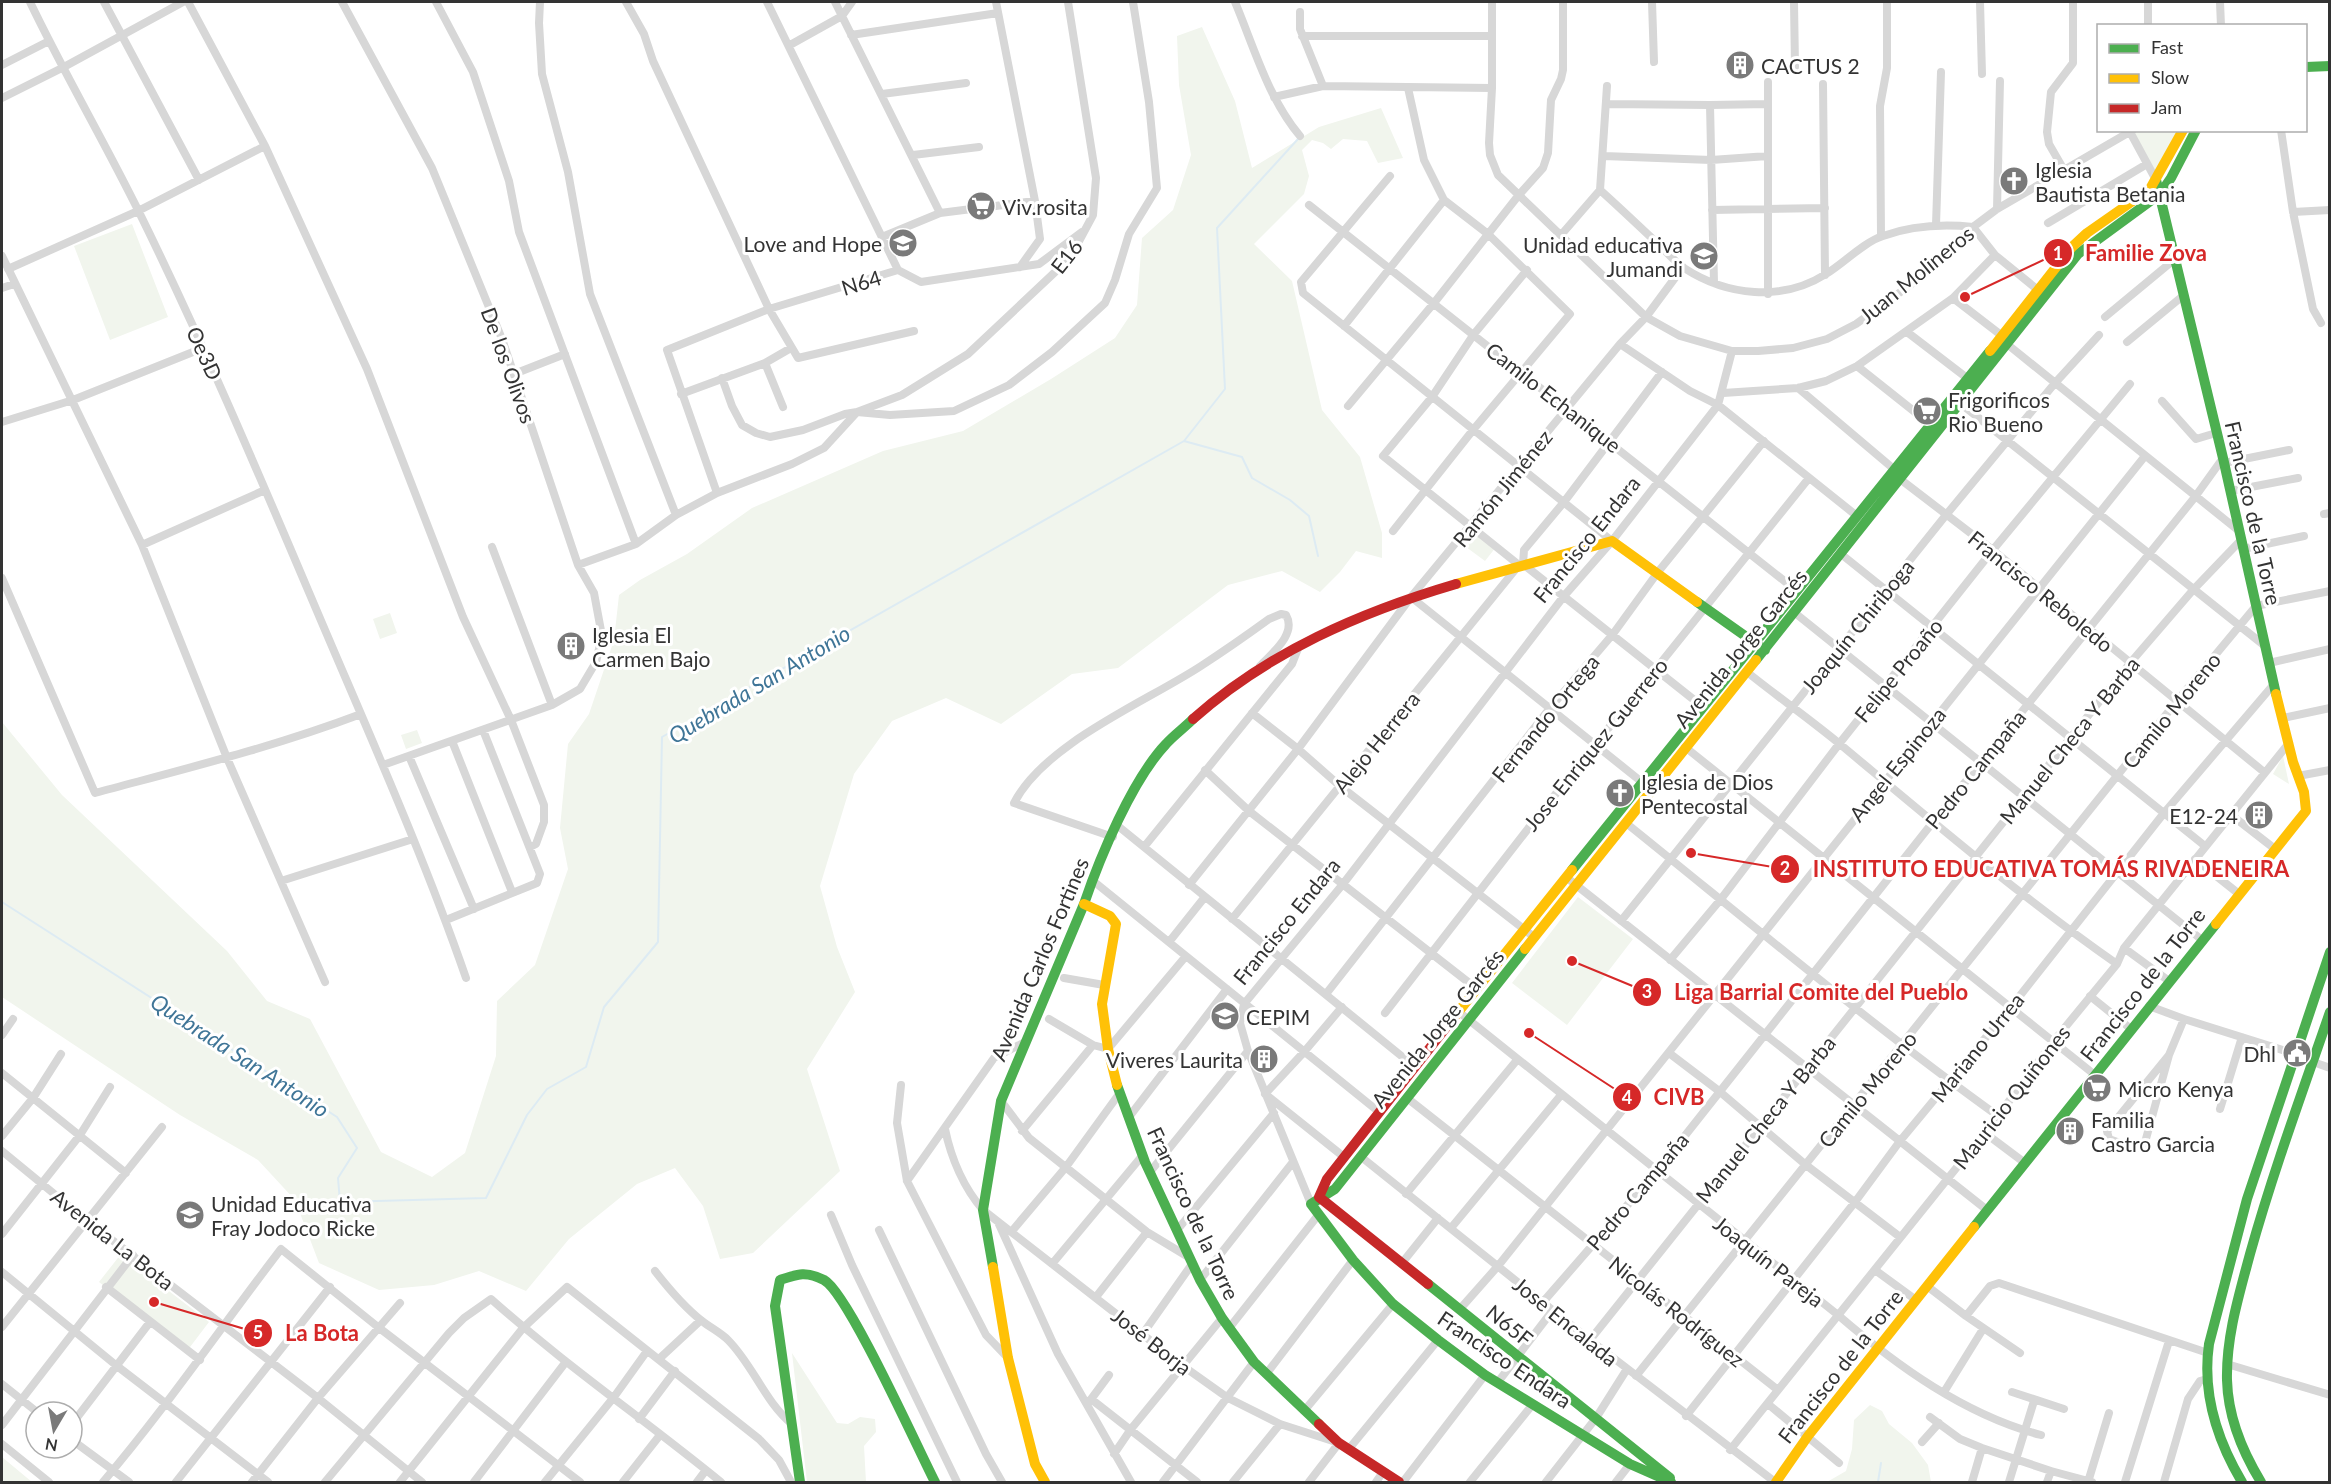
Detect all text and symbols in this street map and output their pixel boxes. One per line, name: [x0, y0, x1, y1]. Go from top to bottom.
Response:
legend: [2097, 24, 2307, 132]
text: Fast: [2151, 36, 2184, 58]
building icon: CACTUS 2: [1724, 49, 1756, 81]
place label: CACTUS 2: [1761, 53, 1860, 78]
text: Slow: [2151, 66, 2189, 88]
text: Jam: [2151, 96, 2182, 118]
place label: Iglesia Bautista Betania: [2035, 157, 2186, 206]
church icon: Iglesia Bautista Betania: [1998, 165, 2030, 197]
supermarket icon: Viv.rosita: [965, 190, 997, 222]
place label: Viv.rosita: [1002, 194, 1088, 219]
street label: Juan Molineros: [1854, 220, 1978, 328]
school or university icon: Love and Hope: [887, 227, 919, 259]
place label: Love and Hope: [744, 231, 882, 256]
place label: Unidad educativa Jumandi: [1523, 232, 1683, 281]
callout: Familie Zova: [2043, 233, 2219, 273]
street label: E16: [1045, 234, 1087, 278]
text: Familie Zova: [2085, 239, 2207, 266]
school or university icon: Unidad educativa Jumandi: [1688, 240, 1720, 272]
text: 1: [2053, 242, 2063, 264]
street label: N64: [838, 264, 884, 300]
street label: De los Olivos: [476, 304, 542, 426]
street label: Oe3D: [182, 322, 228, 384]
street label: Camilo Echanique: [1482, 337, 1626, 457]
place label: Frigorificos Rio Bueno: [1948, 387, 2050, 436]
supermarket icon: Frigorificos Rio Bueno: [1911, 395, 1943, 427]
street label: Francisco de la Torre: [2221, 419, 2287, 607]
street label: Ramón Jiménez: [1447, 424, 1557, 552]
street label: Francisco Endara: [1527, 471, 1645, 607]
street label: Francisco Reboledo: [1964, 525, 2118, 657]
street label: Joaquín Chiriboga: [1795, 554, 1919, 698]
street label: Avenida Jorge Garcés: [1668, 564, 1812, 732]
street label: Felipe Proaño: [1849, 613, 1947, 727]
water label: Quebrada San Antonio: [663, 619, 855, 749]
place label: Iglesia El Carmen Bajo: [592, 622, 710, 671]
building icon: Iglesia El Carmen Bajo: [555, 630, 587, 662]
street label: Camilo Moreno: [2117, 647, 2225, 773]
street label: Fernando Ortega: [1486, 649, 1604, 787]
street label: Manuel Checa Y Barba: [1994, 651, 2144, 829]
street label: Jose Enriquez Guerrero: [1518, 653, 1672, 835]
street label: Alejo Herrera: [1328, 686, 1424, 798]
street label: Angel Espinoza: [1843, 702, 1951, 826]
street label: Pedro Campaña: [1920, 705, 2030, 833]
place label: Iglesia de Dios Pentecostal: [1641, 769, 1773, 818]
church icon: Iglesia de Dios Pentecostal: [1604, 777, 1636, 809]
building icon: E12-24: [2243, 799, 2275, 831]
place label: E12-24: [2169, 803, 2238, 828]
callout: INSTITUTO EDUCATIVA TOMÁS RIVADENEIRA: [1770, 849, 2302, 889]
street label: Francisco Endara: [1227, 853, 1345, 989]
street label: Avenida Carlos Fortines: [985, 854, 1093, 1064]
text: INSTITUTO EDUCATIVA TOMÁS RIVADENEIRA: [1813, 855, 2290, 882]
text: 2: [1780, 857, 1790, 879]
street label: Francisco de la Torre: [2074, 902, 2210, 1066]
street label: Avenida Jorge Garcés: [1365, 944, 1509, 1112]
callout: Liga Barrial Comite del Pueblo: [1632, 972, 1980, 1012]
text: Liga Barrial Comite del Pueblo: [1674, 978, 1968, 1005]
text: 3: [1642, 980, 1652, 1002]
water label: Quebrada San Antonio: [146, 987, 334, 1123]
street label: Mariano Urrea: [1925, 987, 2029, 1107]
school or university icon: CEPIM: [1209, 1000, 1241, 1032]
place label: CEPIM: [1246, 1004, 1310, 1029]
street label: Mauricio Quiñones: [1947, 1020, 2075, 1174]
street label: Camilo Moreno: [1813, 1026, 1921, 1152]
street label: Manuel Checa Y Barba: [1690, 1030, 1840, 1208]
public building icon: Dhl: [2281, 1037, 2313, 1069]
place label: Dhl: [2244, 1041, 2276, 1066]
building icon: Viveres Laurita: [1248, 1043, 1280, 1075]
place label: Viveres Laurita: [1106, 1047, 1243, 1072]
supermarket icon: Micro Kenya: [2081, 1072, 2113, 1104]
place label: Micro Kenya: [2118, 1076, 2234, 1101]
callout: CIVB: [1612, 1077, 1717, 1117]
text: CIVB: [1654, 1083, 1704, 1110]
text: 4: [1622, 1086, 1632, 1108]
place label: Familia Castro Garcia: [2091, 1107, 2215, 1156]
building icon: Familia Castro Garcia: [2054, 1115, 2086, 1147]
street label: Francisco de la Torre: [1143, 1123, 1245, 1303]
street label: Pedro Campaña: [1581, 1127, 1693, 1255]
street label: Avenida La Bota: [47, 1183, 179, 1295]
place label: Unidad Educativa Fray Jodoco Ricke: [211, 1191, 375, 1240]
school or university icon: Unidad Educativa Fray Jodoco Ricke: [174, 1199, 206, 1231]
street label: Joaquín Pareja: [1709, 1210, 1829, 1312]
street label: Nicolás Rodríguez: [1604, 1250, 1750, 1372]
street label: Jose Encalada: [1509, 1271, 1623, 1371]
street label: Francisco de la Torre: [1772, 1284, 1908, 1448]
street label: N65F: [1482, 1299, 1538, 1351]
street label: José Borja: [1107, 1302, 1197, 1380]
street label: Francisco Endara: [1434, 1305, 1576, 1413]
callout: La Bota: [243, 1313, 371, 1353]
text: La Bota: [285, 1319, 359, 1346]
text: 5: [253, 1321, 263, 1343]
north arrow: [24, 1400, 84, 1460]
text: N: [44, 1435, 59, 1456]

